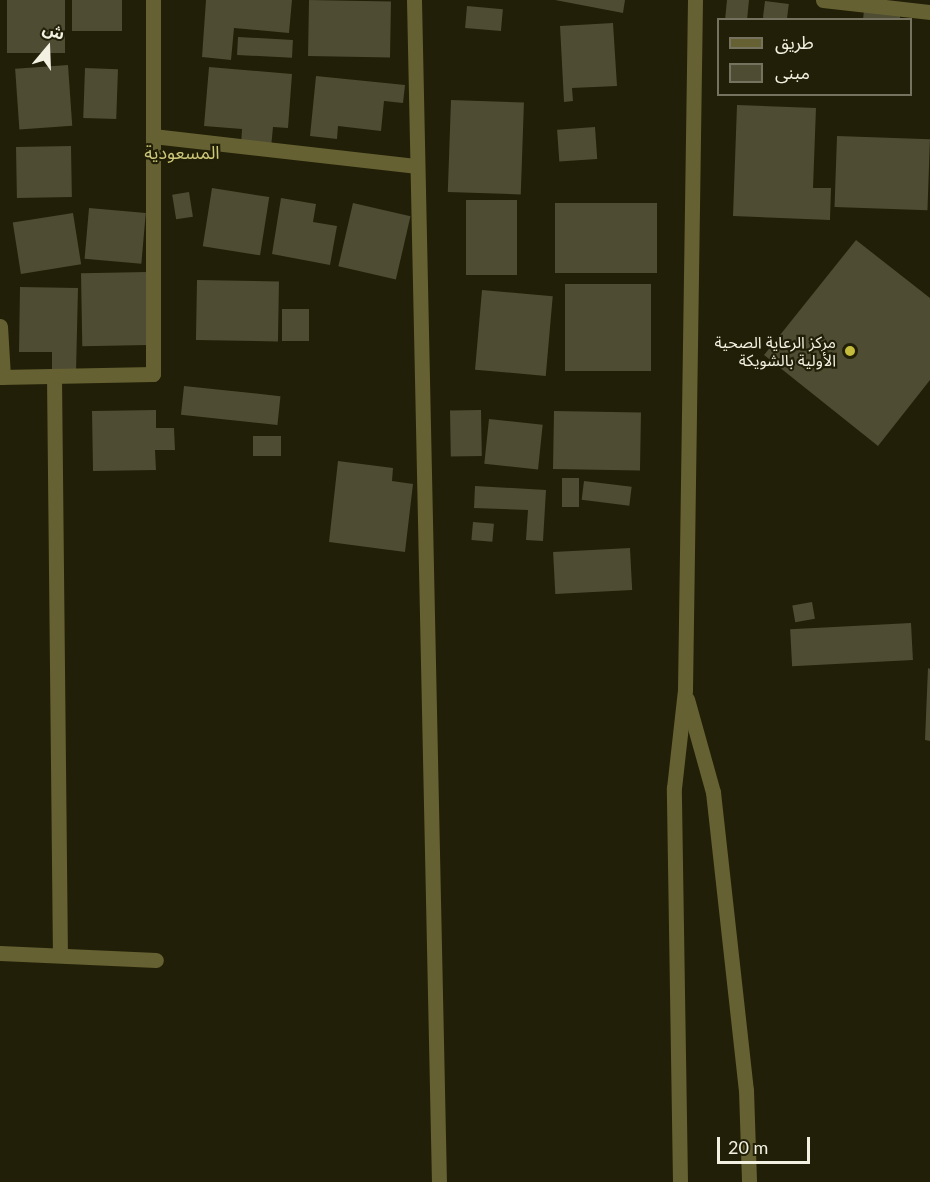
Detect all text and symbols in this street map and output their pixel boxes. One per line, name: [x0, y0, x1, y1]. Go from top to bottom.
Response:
north arrow: [18, 18, 78, 78]
text: ش: [41, 18, 67, 43]
legend: [717, 18, 912, 96]
text: طريق: [775, 31, 814, 53]
text: مبنى: [775, 61, 810, 83]
district label: المسعودية: [144, 141, 220, 163]
place label: مركز الرعاية الصحية الأولية بالشويكة: [715, 332, 836, 370]
marker: مركز الرعاية الصحية الأولية بالشويكة: [841, 342, 859, 360]
scale bar: [720, 1125, 813, 1163]
text: 20 m: [728, 1136, 768, 1158]

